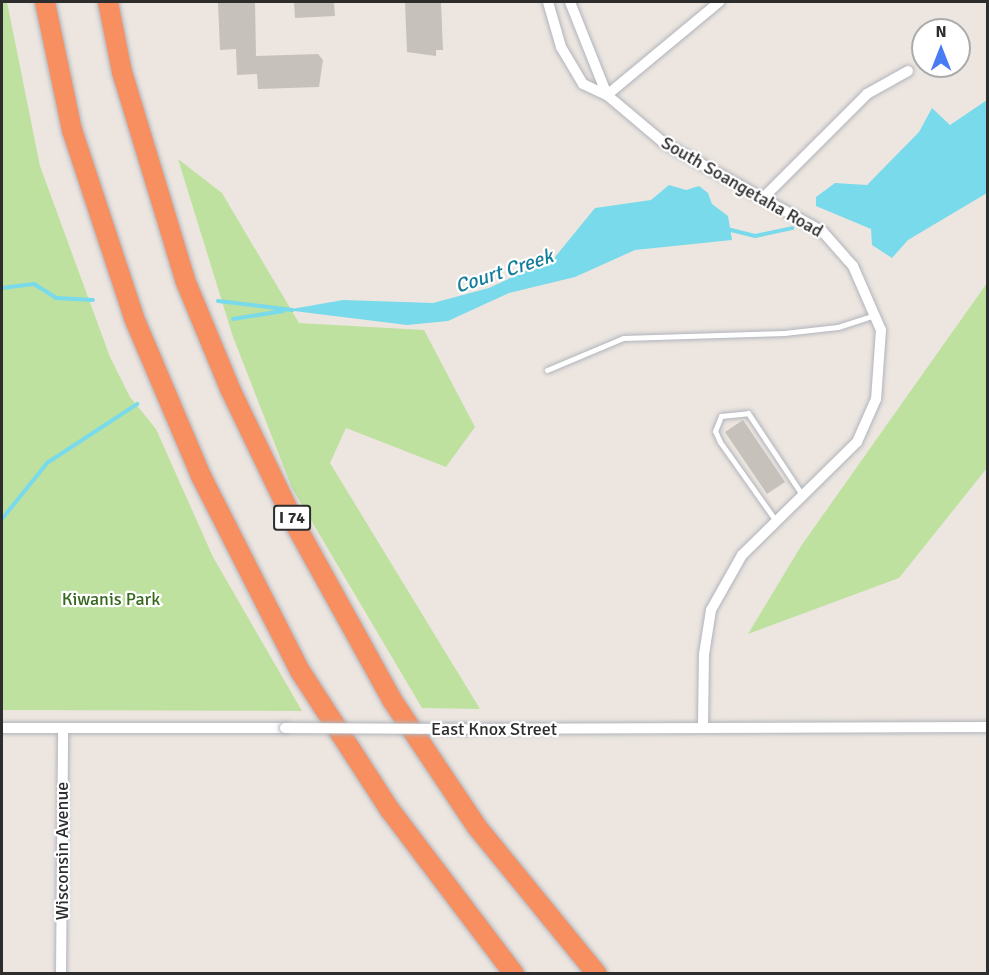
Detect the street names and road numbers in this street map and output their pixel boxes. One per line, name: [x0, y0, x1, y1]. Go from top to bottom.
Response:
street label: South Soangetaha Road: [657, 132, 827, 242]
road number: I 74: [272, 505, 312, 531]
street label: East Knox Street: [431, 718, 557, 740]
street label: Wisconsin Avenue: [51, 782, 73, 920]

